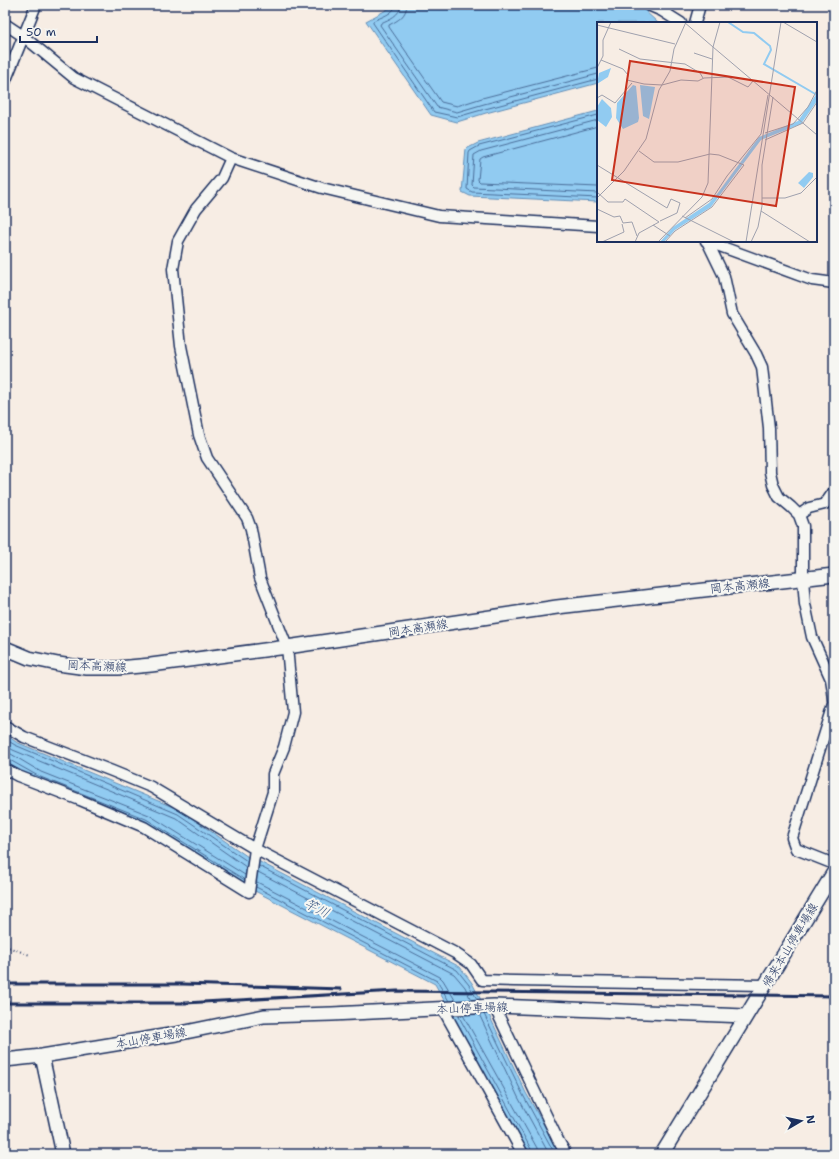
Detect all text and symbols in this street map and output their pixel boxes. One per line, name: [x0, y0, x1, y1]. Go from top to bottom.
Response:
scale bar: [20, 18, 97, 44]
inset map: [597, 22, 817, 242]
text: 50 m: [26, 24, 56, 40]
street label: 岡本高瀬線: [709, 575, 771, 597]
street label: 岡本高瀬線: [387, 615, 449, 641]
street label: 岡本高瀬線: [67, 657, 127, 675]
water label: 竿川: [302, 895, 332, 921]
street label: 帰来本山停車場線: [758, 900, 822, 990]
street label: 本山停車場線: [436, 999, 508, 1017]
street label: 本山停車場線: [114, 1024, 188, 1052]
north arrow: [781, 1101, 821, 1141]
text: N: [802, 1114, 819, 1125]

